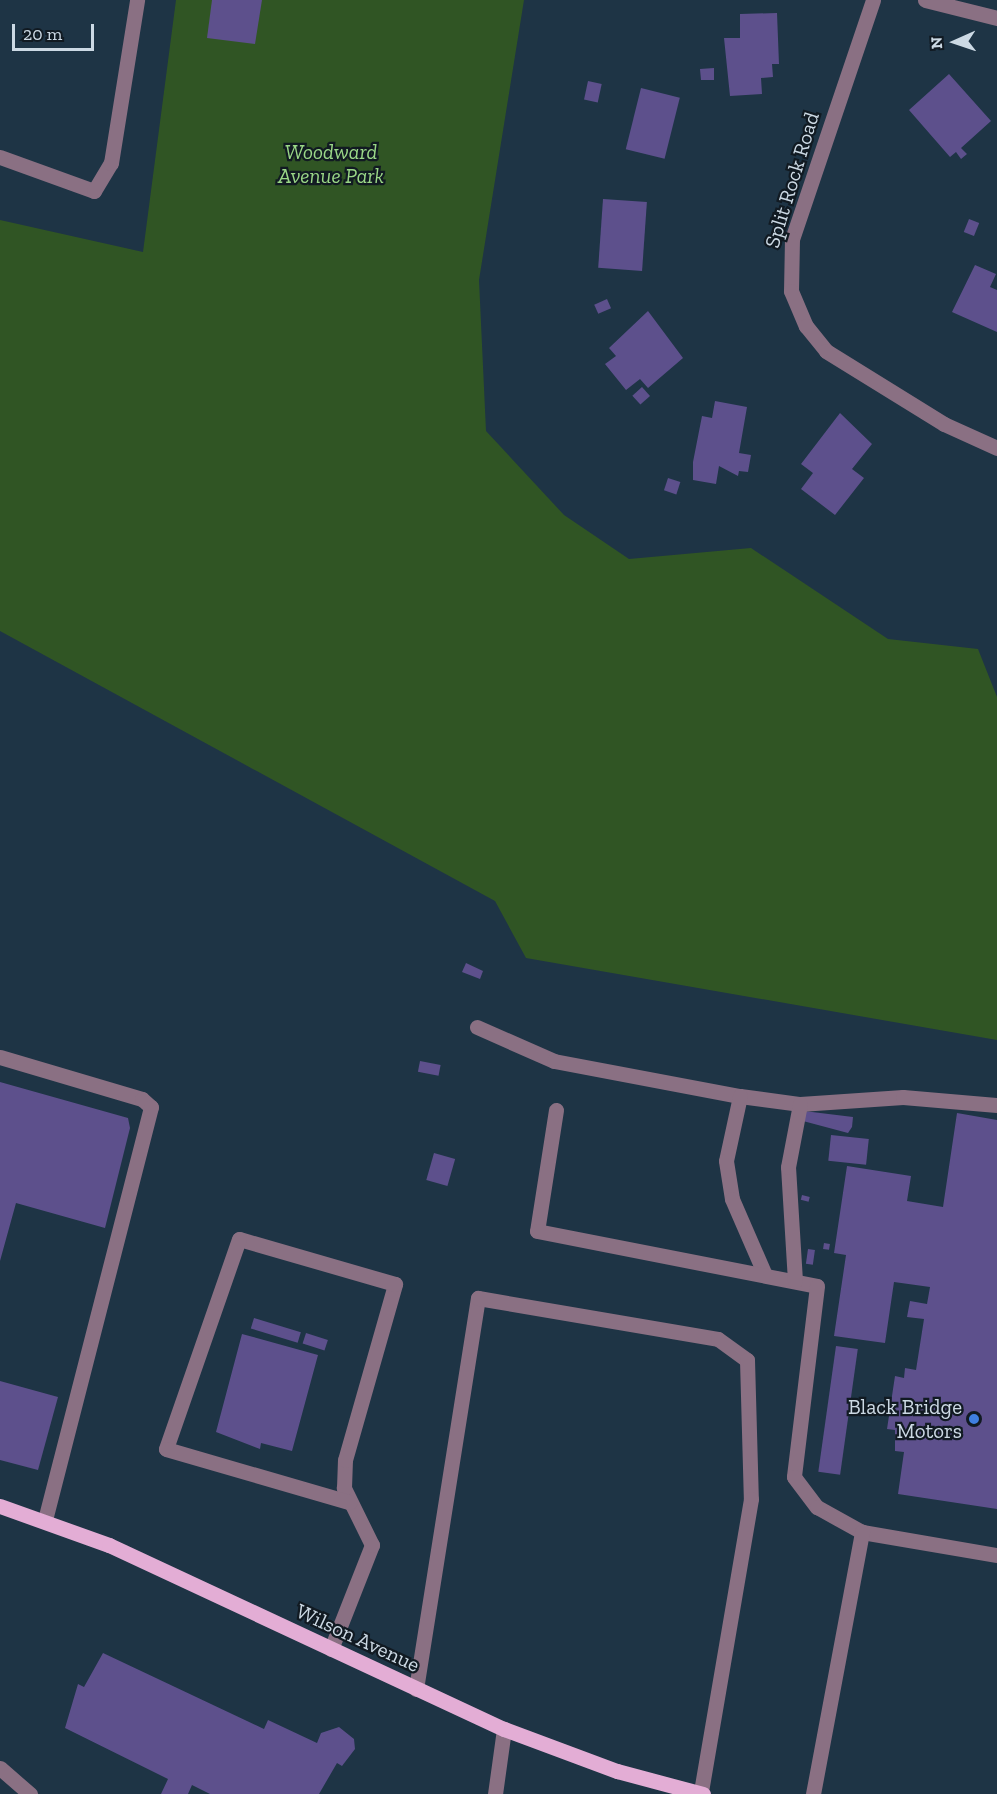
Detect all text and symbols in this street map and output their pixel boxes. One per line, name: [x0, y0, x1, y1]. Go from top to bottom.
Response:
scale bar: [15, 12, 98, 50]
north arrow: [925, 12, 985, 72]
text: 20 m: [23, 23, 62, 45]
text: N: [927, 36, 946, 50]
street label: Split Rock Road: [759, 109, 825, 251]
park label: Woodward Avenue Park: [278, 139, 384, 189]
place label: Black Bridge Motors: [848, 1394, 962, 1444]
marker: Black Bridge Motors: [967, 1412, 981, 1426]
street label: Wilson Avenue: [292, 1598, 424, 1678]

